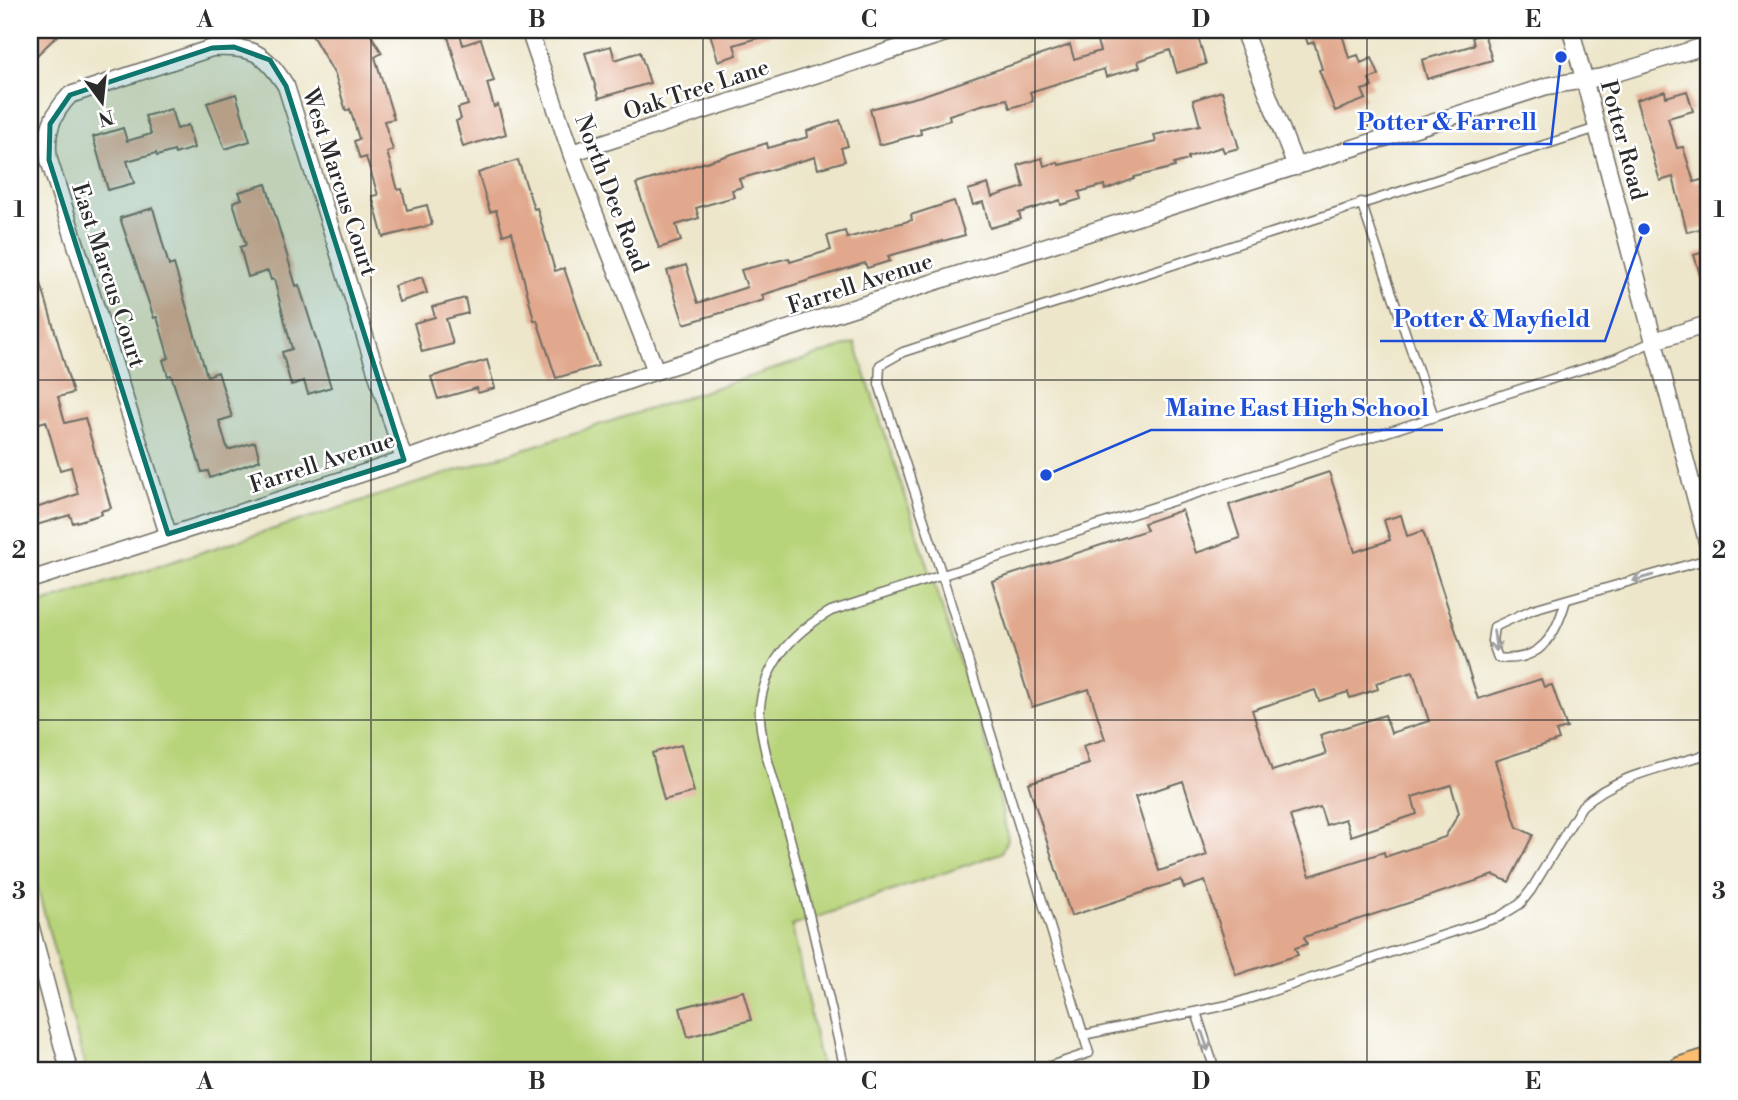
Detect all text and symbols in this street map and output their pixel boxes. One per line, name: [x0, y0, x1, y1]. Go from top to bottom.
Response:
text: A: [196, 6, 214, 34]
text: B: [528, 6, 546, 34]
text: C: [861, 6, 877, 34]
text: D: [1192, 6, 1210, 34]
text: E: [1525, 6, 1541, 34]
street label: Oak Tree Lane: [620, 53, 773, 127]
north arrow: [66, 66, 136, 136]
street label: Potter Road: [1594, 77, 1652, 203]
street label: West Marcus Court: [295, 84, 383, 280]
callout: Potter & Farrell: [1343, 99, 1551, 144]
text: N: [96, 104, 117, 131]
text: Potter & Farrell: [1357, 108, 1537, 138]
street label: North Dee Road: [568, 111, 654, 276]
street label: East Marcus Court: [65, 179, 151, 371]
text: 1: [13, 196, 25, 224]
text: 1: [1713, 196, 1725, 224]
street label: Farrell Avenue: [784, 247, 937, 321]
callout: Potter & Mayfield: [1380, 296, 1605, 341]
text: Potter & Mayfield: [1394, 305, 1590, 335]
callout: Maine East High School: [1151, 385, 1443, 430]
text: Maine East High School: [1165, 394, 1429, 424]
street label: Farrell Avenue: [246, 426, 399, 500]
text: 2: [12, 537, 26, 565]
text: 2: [1712, 537, 1726, 565]
one-way arrow: [1632, 572, 1654, 585]
one-way arrow: [1489, 630, 1502, 652]
text: 3: [12, 878, 26, 906]
text: 3: [1712, 878, 1726, 906]
one-way arrow: [1200, 1030, 1213, 1052]
text: A: [196, 1068, 214, 1096]
text: B: [528, 1068, 546, 1096]
text: C: [861, 1068, 877, 1096]
text: D: [1192, 1068, 1210, 1096]
text: E: [1525, 1068, 1541, 1096]

